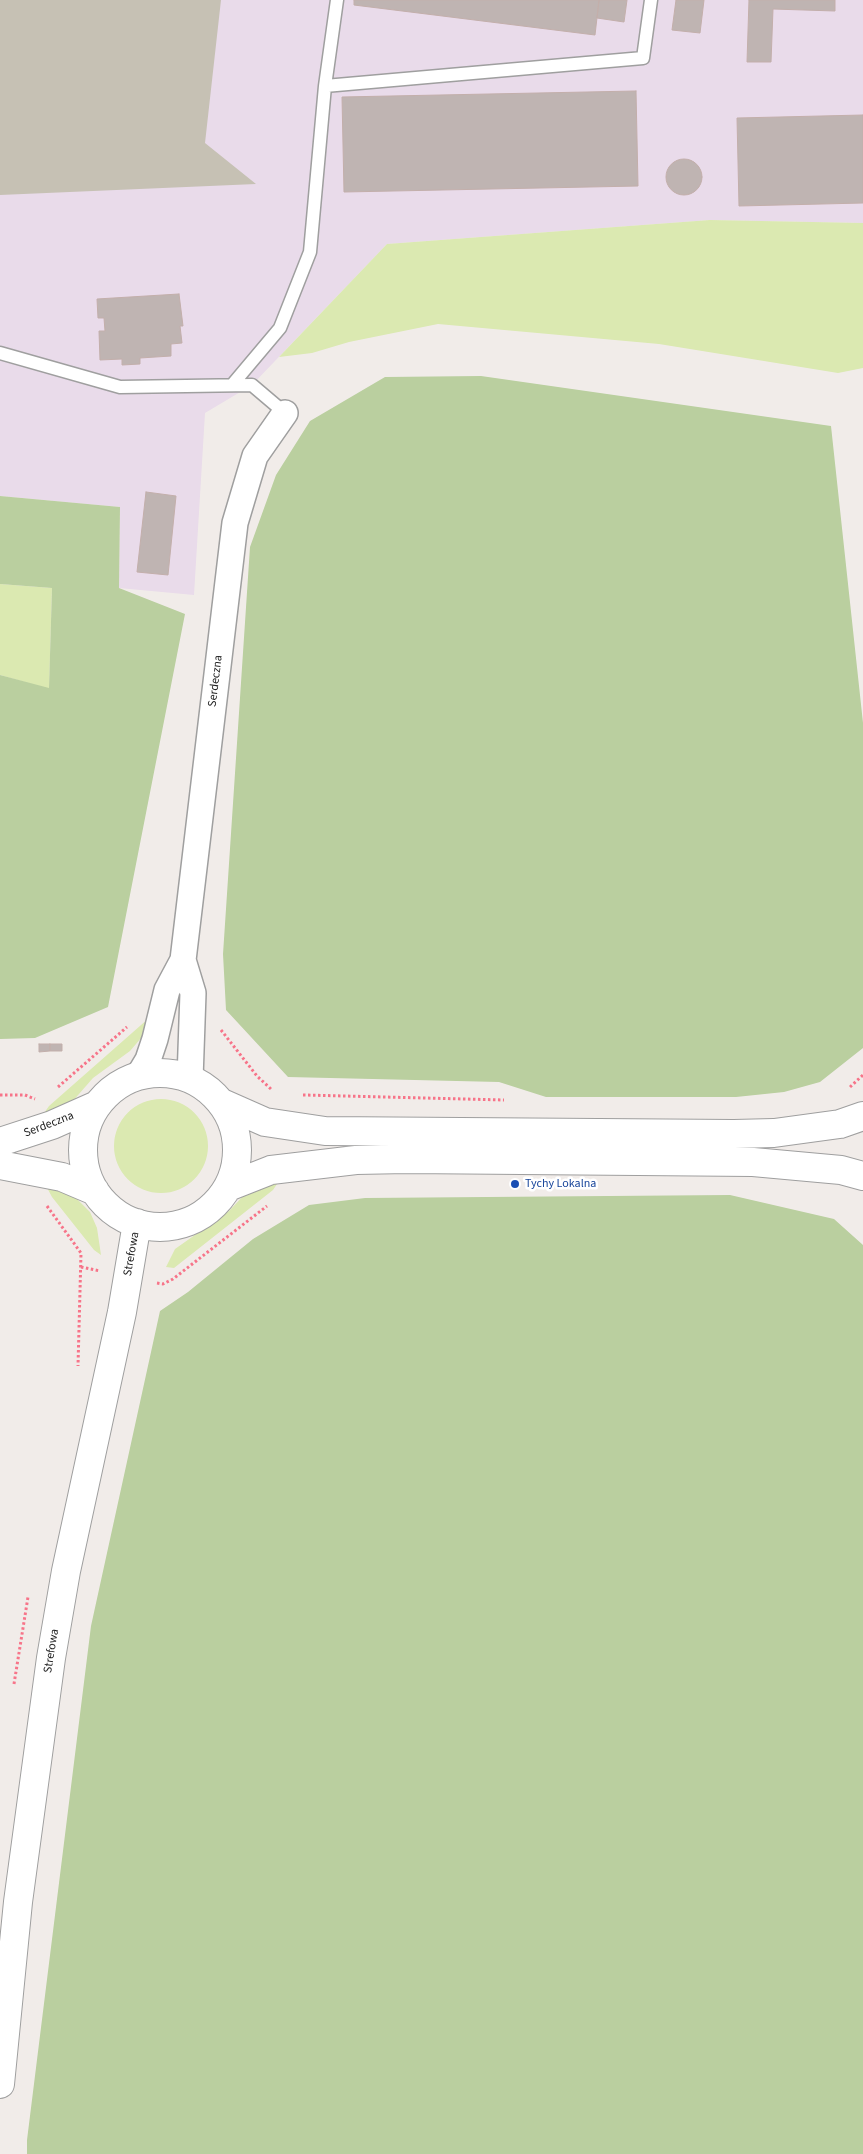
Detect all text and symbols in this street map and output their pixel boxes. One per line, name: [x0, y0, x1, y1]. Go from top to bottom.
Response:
street label: Serdeczna: [206, 654, 226, 708]
street label: Serdeczna: [22, 1109, 76, 1141]
place label: Tychy Lokalna: [525, 1177, 596, 1191]
marker: Tychy Lokalna: [509, 1178, 521, 1190]
street label: Strefowa: [121, 1231, 143, 1277]
street label: Strefowa: [41, 1628, 63, 1674]

